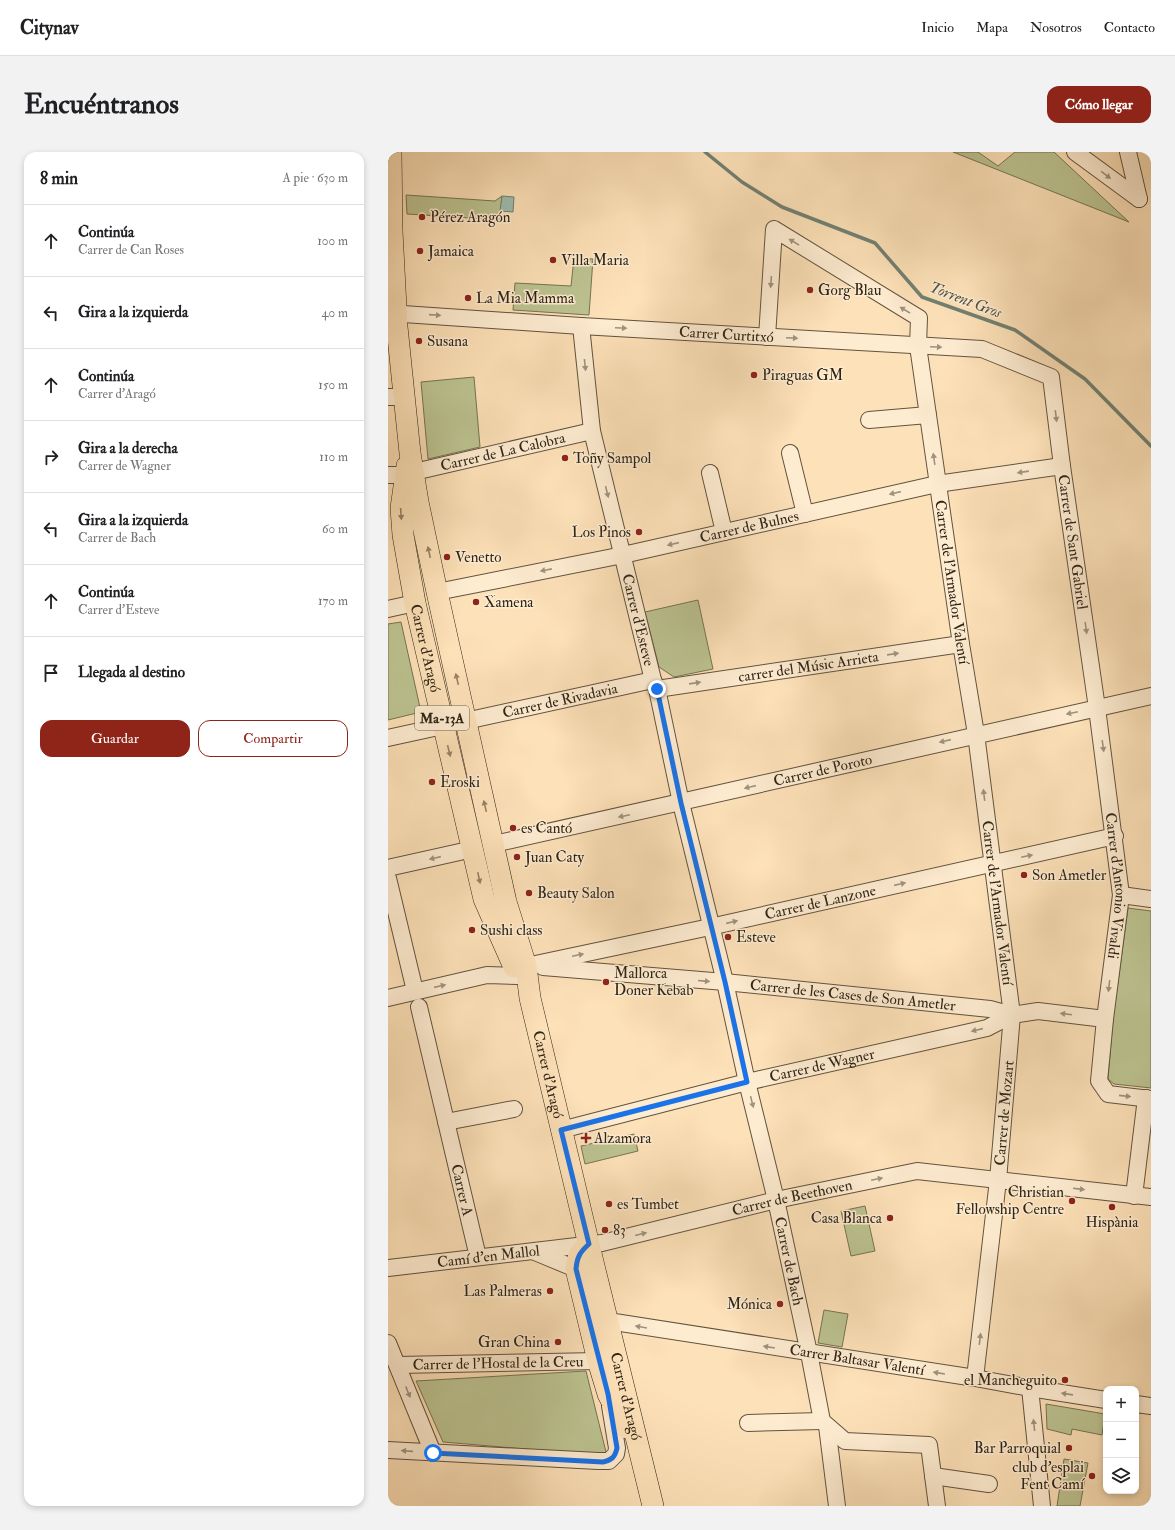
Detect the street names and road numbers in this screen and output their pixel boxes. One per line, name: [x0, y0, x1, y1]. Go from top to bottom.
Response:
street label: Carrer Curtitxó: [678, 323, 774, 347]
street label: Carrer de La Calobra: [439, 428, 568, 476]
street label: Carrer de Sant Gabriel: [1053, 473, 1092, 611]
street label: Carrer de l'Armador Valentí: [930, 499, 973, 667]
street label: Carrer de Bulnes: [698, 507, 801, 547]
street label: Carrer d'Esteve: [617, 572, 658, 668]
street label: Carrer d'Aragó: [406, 602, 445, 694]
street label: carrer del Músic Arrieta: [737, 647, 881, 687]
street label: Carrer de Rivadavia: [501, 679, 620, 723]
road number: Ma-13A: [415, 706, 469, 730]
street label: Carrer de Poroto: [772, 750, 874, 791]
street label: Carrer d'Antonio Vivaldi: [1101, 811, 1130, 960]
street label: Carrer de l'Armador Valentí: [977, 820, 1017, 987]
street label: Carrer de Lanzone: [763, 881, 878, 924]
street label: Carrer de les Cases de Son Ametler: [749, 976, 957, 1015]
street label: Carrer d'Aragó: [528, 1029, 567, 1121]
street label: Carrer de Wagner: [768, 1044, 877, 1087]
street label: Carrer de Mozart: [990, 1060, 1019, 1166]
street label: Carrer A: [446, 1162, 477, 1218]
street label: Carrer de Beethoven: [730, 1175, 854, 1221]
street label: Carrer de Bach: [770, 1215, 807, 1307]
street label: Camí d'en Mallol: [436, 1241, 541, 1272]
street label: Carrer Baltasar Valentí: [788, 1340, 927, 1380]
street label: Carrer d'Aragó: [606, 1350, 645, 1442]
street label: Carrer de l'Hostal de la Creu: [412, 1352, 584, 1375]

